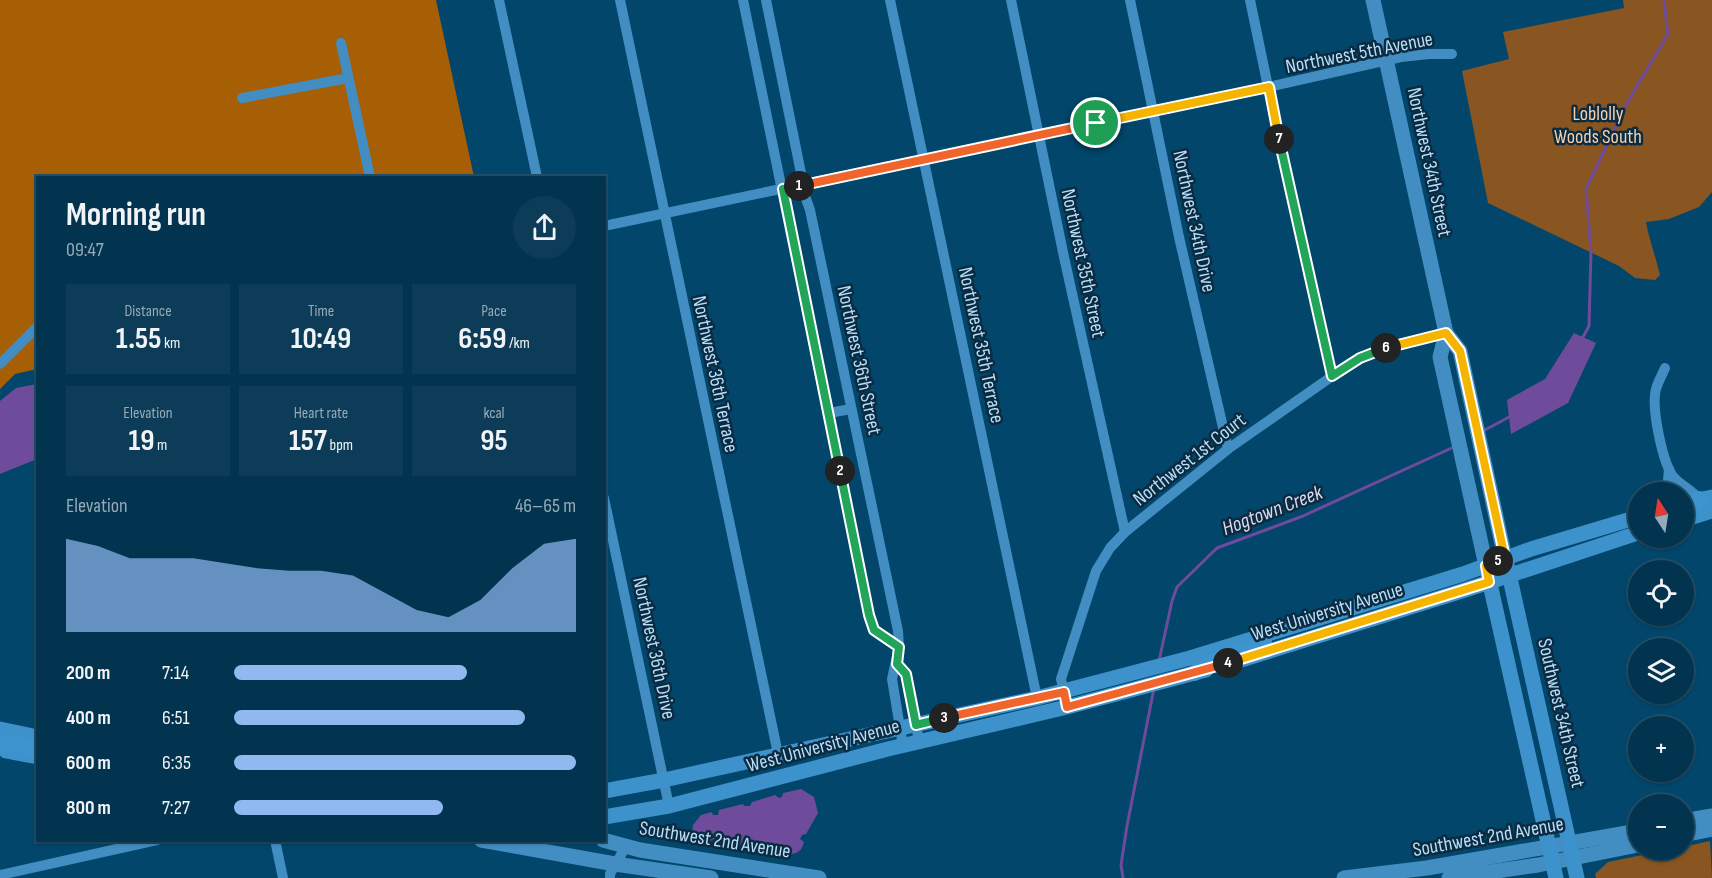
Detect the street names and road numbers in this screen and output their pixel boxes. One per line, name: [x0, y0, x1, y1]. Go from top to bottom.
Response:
street label: Northwest 5th Avenue: [1284, 27, 1435, 79]
street label: Northwest 34th Street: [1402, 86, 1457, 239]
street label: Northwest 34th Drive: [1167, 148, 1221, 294]
street label: Northwest 35th Street: [1056, 187, 1110, 340]
street label: Northwest 35th Terrace: [953, 265, 1009, 425]
street label: Northwest 36th Street: [831, 283, 887, 437]
street label: Northwest 36th Terrace: [687, 294, 743, 455]
street label: Northwest 1st Court: [1128, 408, 1251, 511]
street label: Northwest 36th Drive: [627, 575, 681, 721]
street label: West University Avenue: [1249, 577, 1406, 646]
street label: Southwest 34th Street: [1532, 636, 1590, 790]
street label: West University Avenue: [744, 714, 902, 778]
street label: Southwest 2nd Avenue: [1411, 812, 1565, 862]
street label: Southwest 2nd Avenue: [638, 816, 792, 864]

